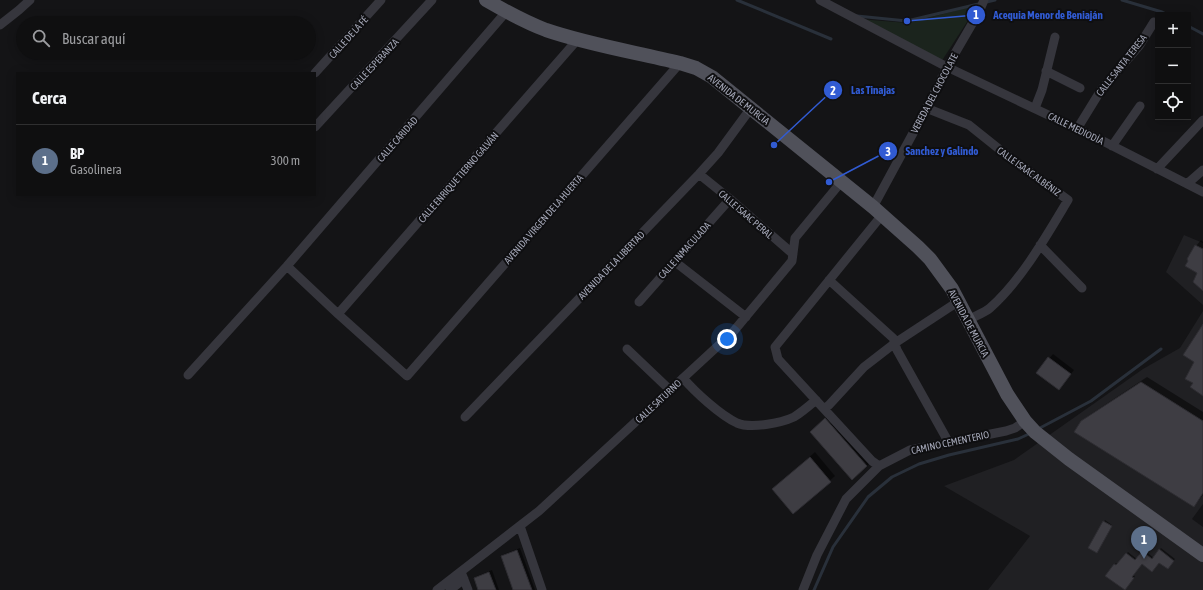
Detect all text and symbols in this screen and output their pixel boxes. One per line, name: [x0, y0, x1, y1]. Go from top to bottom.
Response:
callout: Acequia Menor de Beniaján: [966, 4, 1111, 27]
text: 1: [973, 8, 979, 22]
text: Acequia Menor de Beniaján: [992, 9, 1103, 21]
map controls: [1155, 12, 1191, 120]
button: +: [1155, 12, 1191, 48]
street label: CALLE DE LA FÉ: [327, 14, 370, 60]
search box: [16, 16, 316, 60]
icon: search: [30, 27, 52, 49]
text: Buscar aquí: [62, 30, 125, 47]
street label: CALLE SANTA TERESA: [1094, 32, 1149, 98]
street label: CALLE ESPERANZA: [348, 37, 401, 92]
button: −: [1155, 48, 1191, 84]
street label: VEREDA DEL CHOCOLATE: [909, 51, 960, 135]
street label: AVENIDA DE MURCIA: [706, 72, 772, 127]
callout: Las Tinajas: [823, 79, 903, 102]
text: 2: [830, 84, 836, 98]
text: Las Tinajas: [851, 84, 895, 96]
button: locate: [1155, 84, 1191, 120]
text: Cerca: [32, 88, 67, 108]
street label: CALLE MEDIODÍA: [1046, 110, 1106, 147]
street label: CALLE CARIDAD: [375, 114, 420, 164]
street label: CALLE ENRIQUE TIERNO GALVÁN: [416, 130, 501, 225]
callout: Sanchez y Galindo: [878, 140, 987, 163]
text: BP: [70, 145, 84, 162]
text: 3: [885, 145, 891, 159]
text: Sanchez y Galindo: [905, 145, 979, 157]
street label: CALLE ISAAC ALBÉNIZ: [995, 145, 1063, 198]
text: 1: [42, 153, 48, 168]
text: 300 m: [271, 153, 300, 168]
text: Gasolinera: [70, 162, 122, 177]
street label: AVENIDA VIRGEN DE LA HUERTA: [502, 172, 585, 266]
street label: CALLE ISAAC PERAL: [716, 188, 775, 241]
street label: CALLE INMACULADA: [656, 220, 713, 281]
street label: AVENIDA DE LA LIBERTAD: [576, 229, 647, 302]
street label: AVENIDA DE MURCIA: [946, 288, 991, 359]
your location: [717, 329, 737, 349]
street label: CALLE SATURNO: [633, 377, 684, 425]
street label: CAMINO CEMENTERIO: [910, 429, 990, 456]
pin: 1: [1131, 526, 1157, 559]

